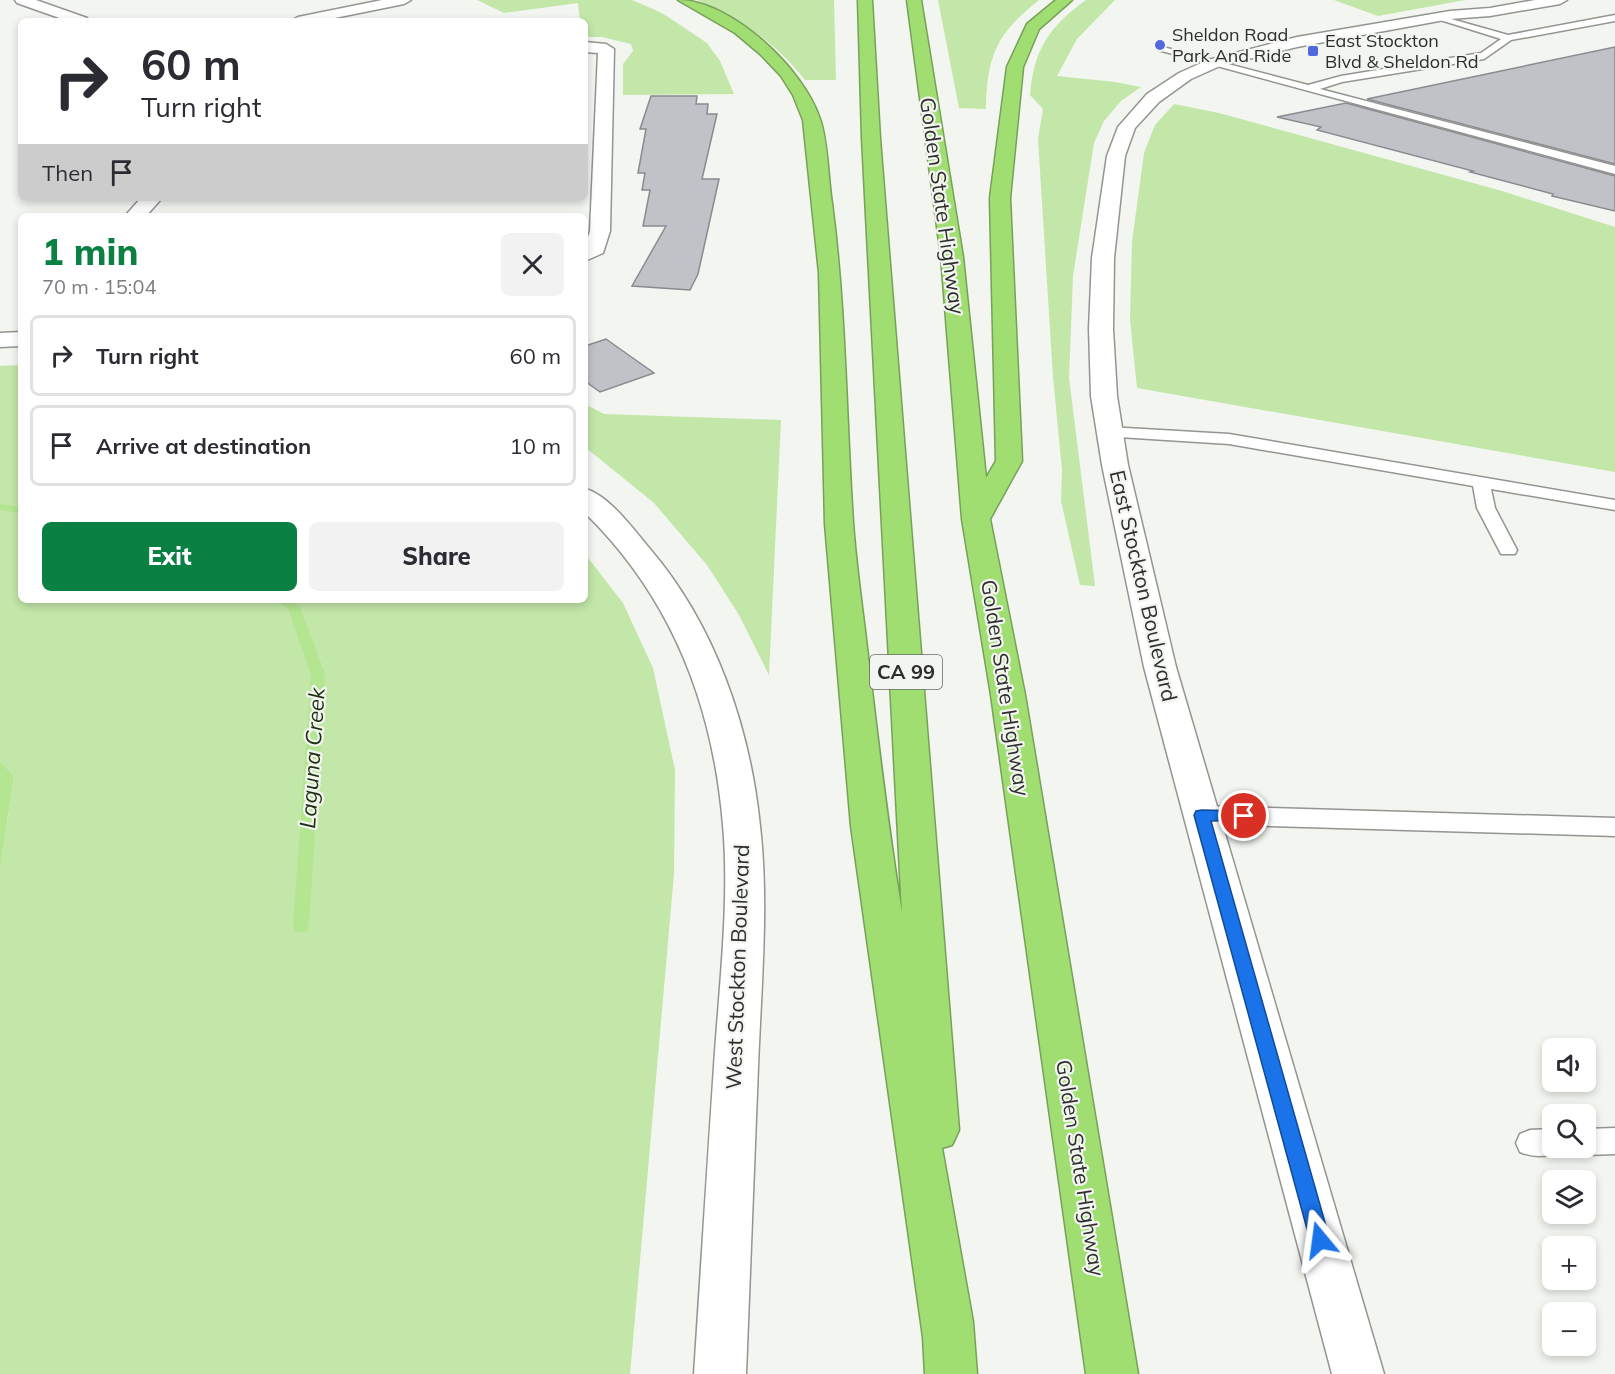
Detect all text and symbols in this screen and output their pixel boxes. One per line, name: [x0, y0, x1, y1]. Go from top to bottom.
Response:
place label: Sheldon Road Park And Ride: [1172, 23, 1291, 67]
place label: East Stockton Blvd & Sheldon Rd: [1325, 29, 1478, 73]
text: 60 m: [141, 38, 241, 91]
marker: Sheldon Road Park And Ride: [1153, 38, 1167, 52]
icon: right: [42, 42, 120, 120]
marker: East Stockton Blvd & Sheldon Rd: [1306, 44, 1320, 58]
text: Turn right: [141, 90, 261, 124]
street label: Golden State Highway: [915, 96, 971, 316]
icon: arrive: [105, 156, 138, 189]
text: Then: [42, 159, 93, 187]
text: 1 min: [42, 229, 138, 274]
button: close: [501, 233, 564, 296]
text: 70 m · 15:04: [42, 274, 156, 299]
icon: right: [45, 339, 78, 372]
text: Turn right: [96, 342, 199, 370]
text: 60 m: [510, 342, 561, 370]
icon: arrive: [45, 429, 78, 462]
text: Arrive at destination: [96, 432, 311, 460]
text: 10 m: [510, 432, 561, 460]
street label: East Stockton Boulevard: [1105, 468, 1183, 704]
button: Exit: [42, 522, 297, 591]
button: Share: [309, 522, 564, 591]
street label: Golden State Highway: [976, 578, 1036, 798]
road number: CA 99: [870, 655, 942, 689]
water label: Laguna Creek: [293, 686, 331, 829]
pin: [1218, 790, 1269, 841]
icon: arrive: [1227, 799, 1260, 832]
street label: West Stockton Boulevard: [720, 844, 754, 1090]
map controls: [1542, 1038, 1596, 1356]
button: sound: [1542, 1038, 1596, 1092]
street label: Golden State Highway: [1051, 1058, 1111, 1278]
button: search: [1542, 1104, 1596, 1158]
button: layers: [1542, 1170, 1596, 1224]
position arrow: [1288, 1208, 1352, 1272]
button: +: [1542, 1236, 1596, 1290]
button: −: [1542, 1302, 1596, 1356]

